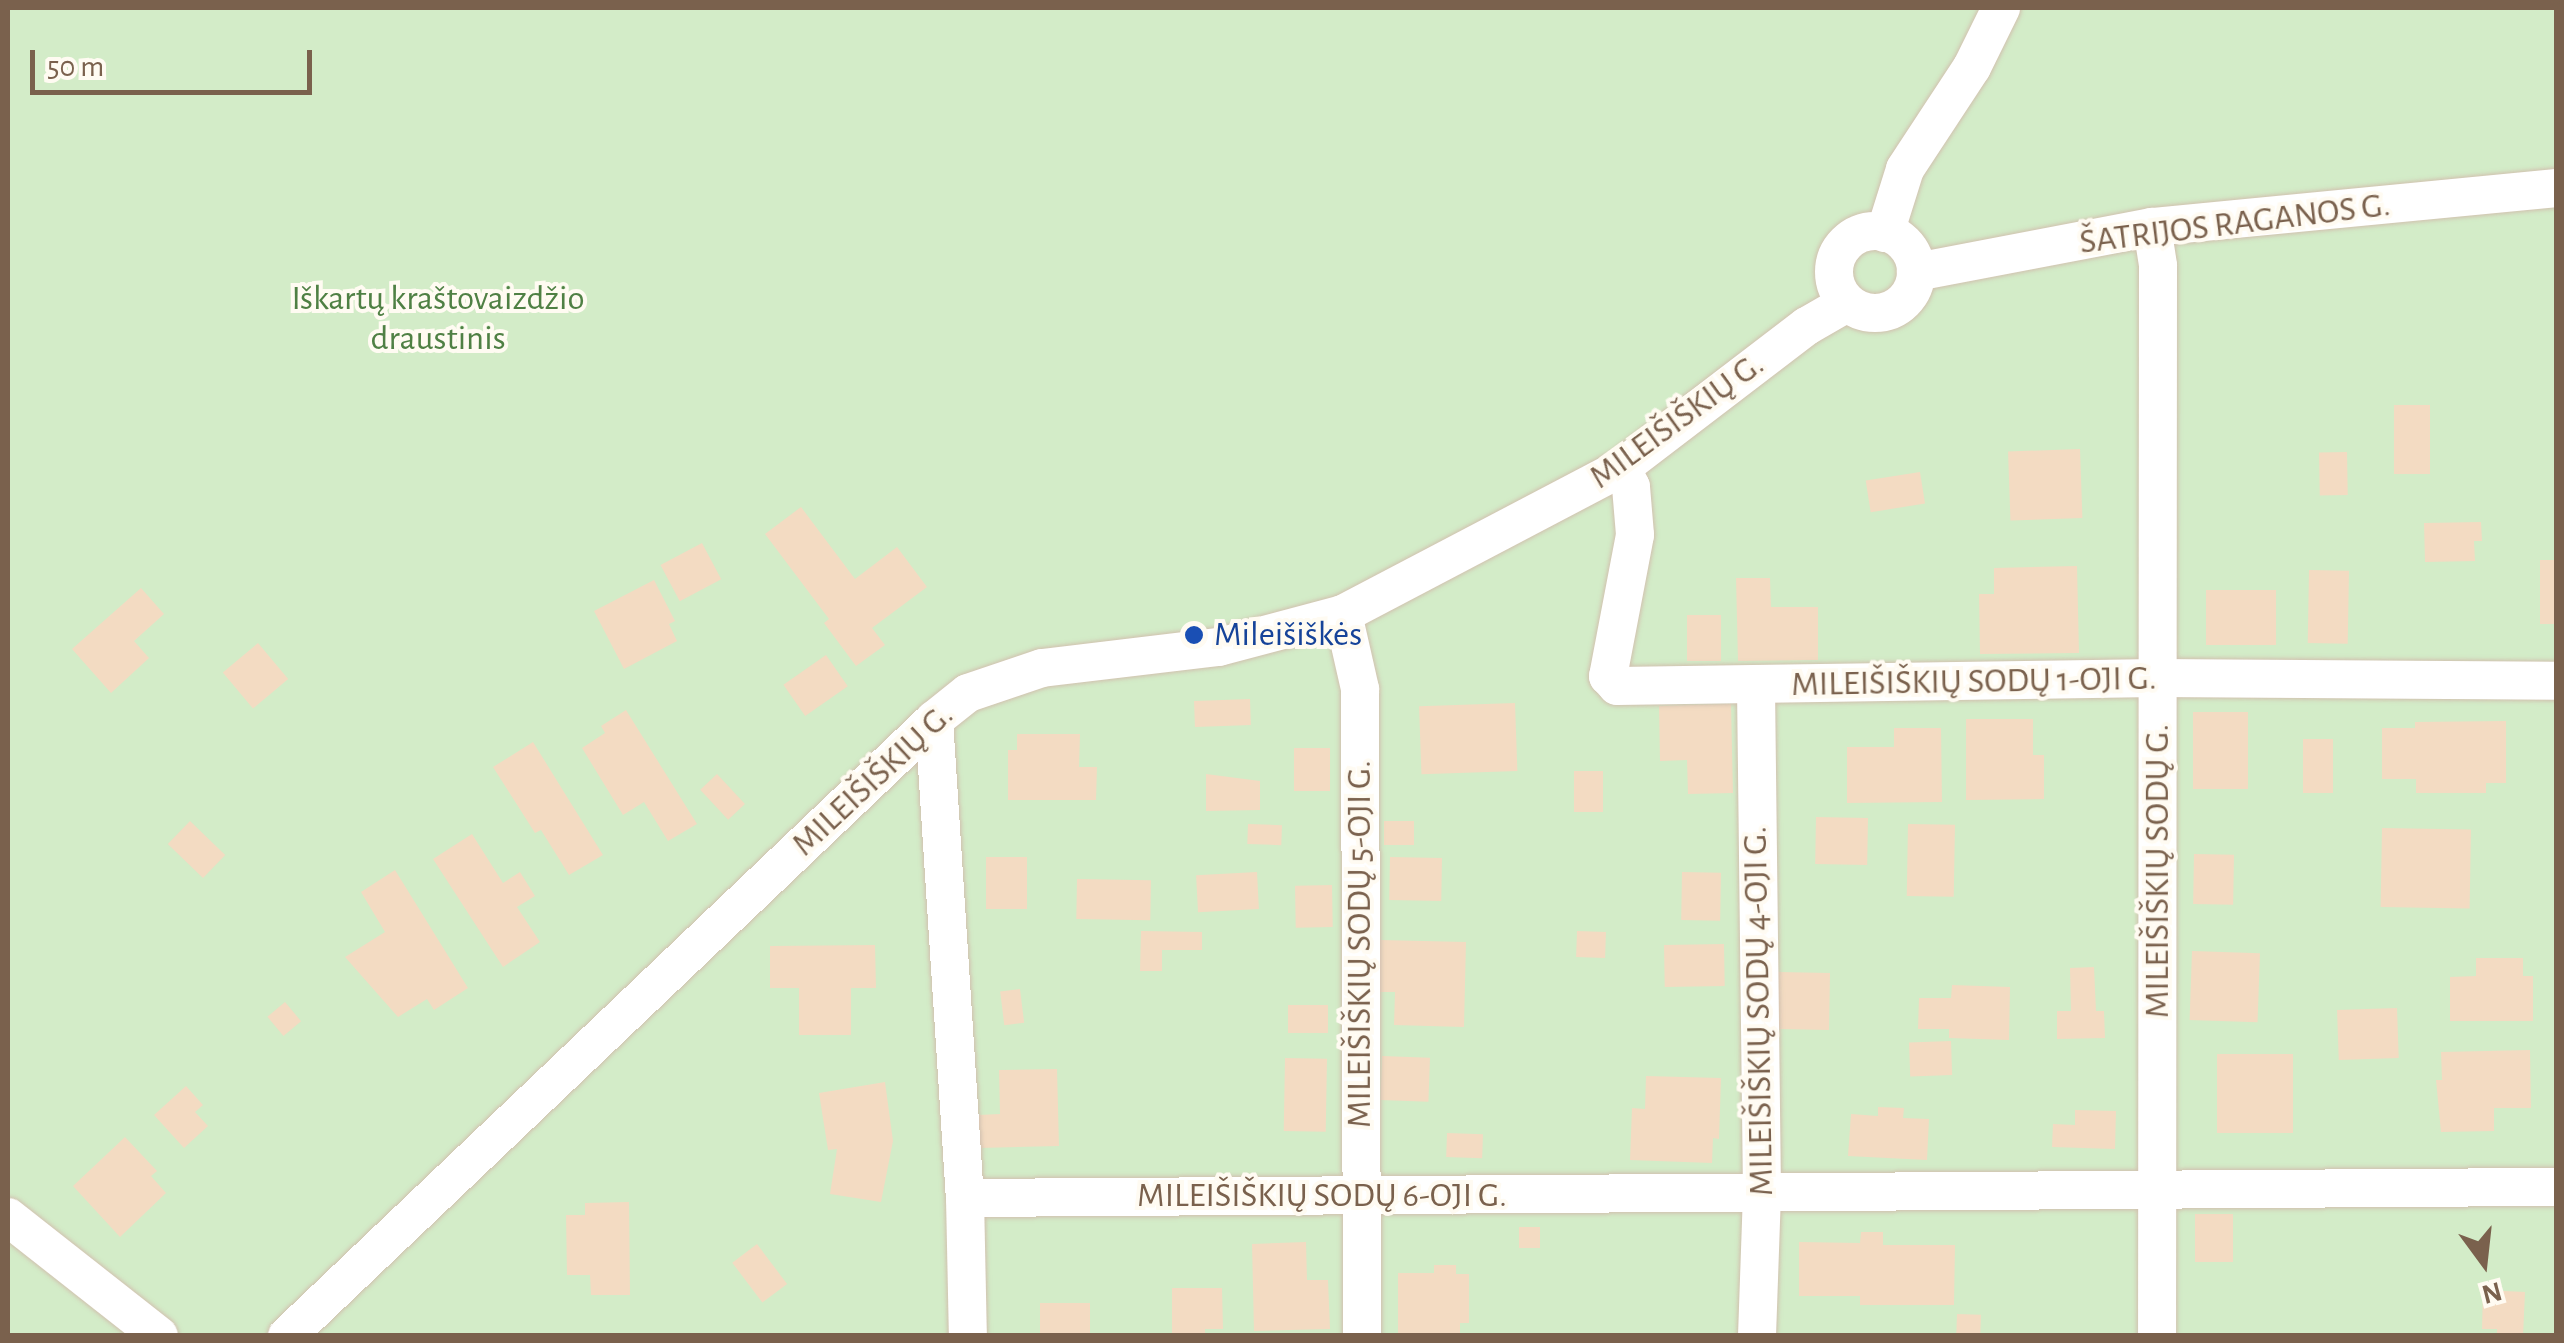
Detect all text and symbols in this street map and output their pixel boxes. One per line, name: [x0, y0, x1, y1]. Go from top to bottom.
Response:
scale bar: [35, 30, 318, 92]
text: 50 m: [47, 52, 104, 82]
street label: ŠATRIJOS RAGANOS G.: [2077, 184, 2393, 264]
park label: Iškartų kraštovaizdžio draustinis: [291, 278, 585, 360]
street label: MILEIŠIŠKIŲ G.: [1582, 344, 1772, 498]
place label: Mileišiškės: [1214, 614, 1362, 656]
marker: Mileišiškės: [1183, 624, 1205, 646]
street label: MILEIŠIŠKIŲ SODŲ 1-OJI G.: [1791, 658, 2157, 706]
street label: MILEIŠIŠKIŲ G.: [784, 695, 962, 865]
street label: MILEIŠIŠKIŲ SODŲ G.: [2137, 724, 2179, 1018]
street label: MILEIŠIŠKIŲ SODŲ 5-OJI G.: [1339, 760, 1381, 1128]
street label: MILEIŠIŠKIŲ SODŲ 4-OJI G.: [1735, 826, 1783, 1196]
street label: MILEIŠIŠKIŲ SODŲ 6-OJI G.: [1137, 1175, 1507, 1217]
north arrow: [2434, 1213, 2534, 1313]
text: N: [2479, 1276, 2505, 1308]

